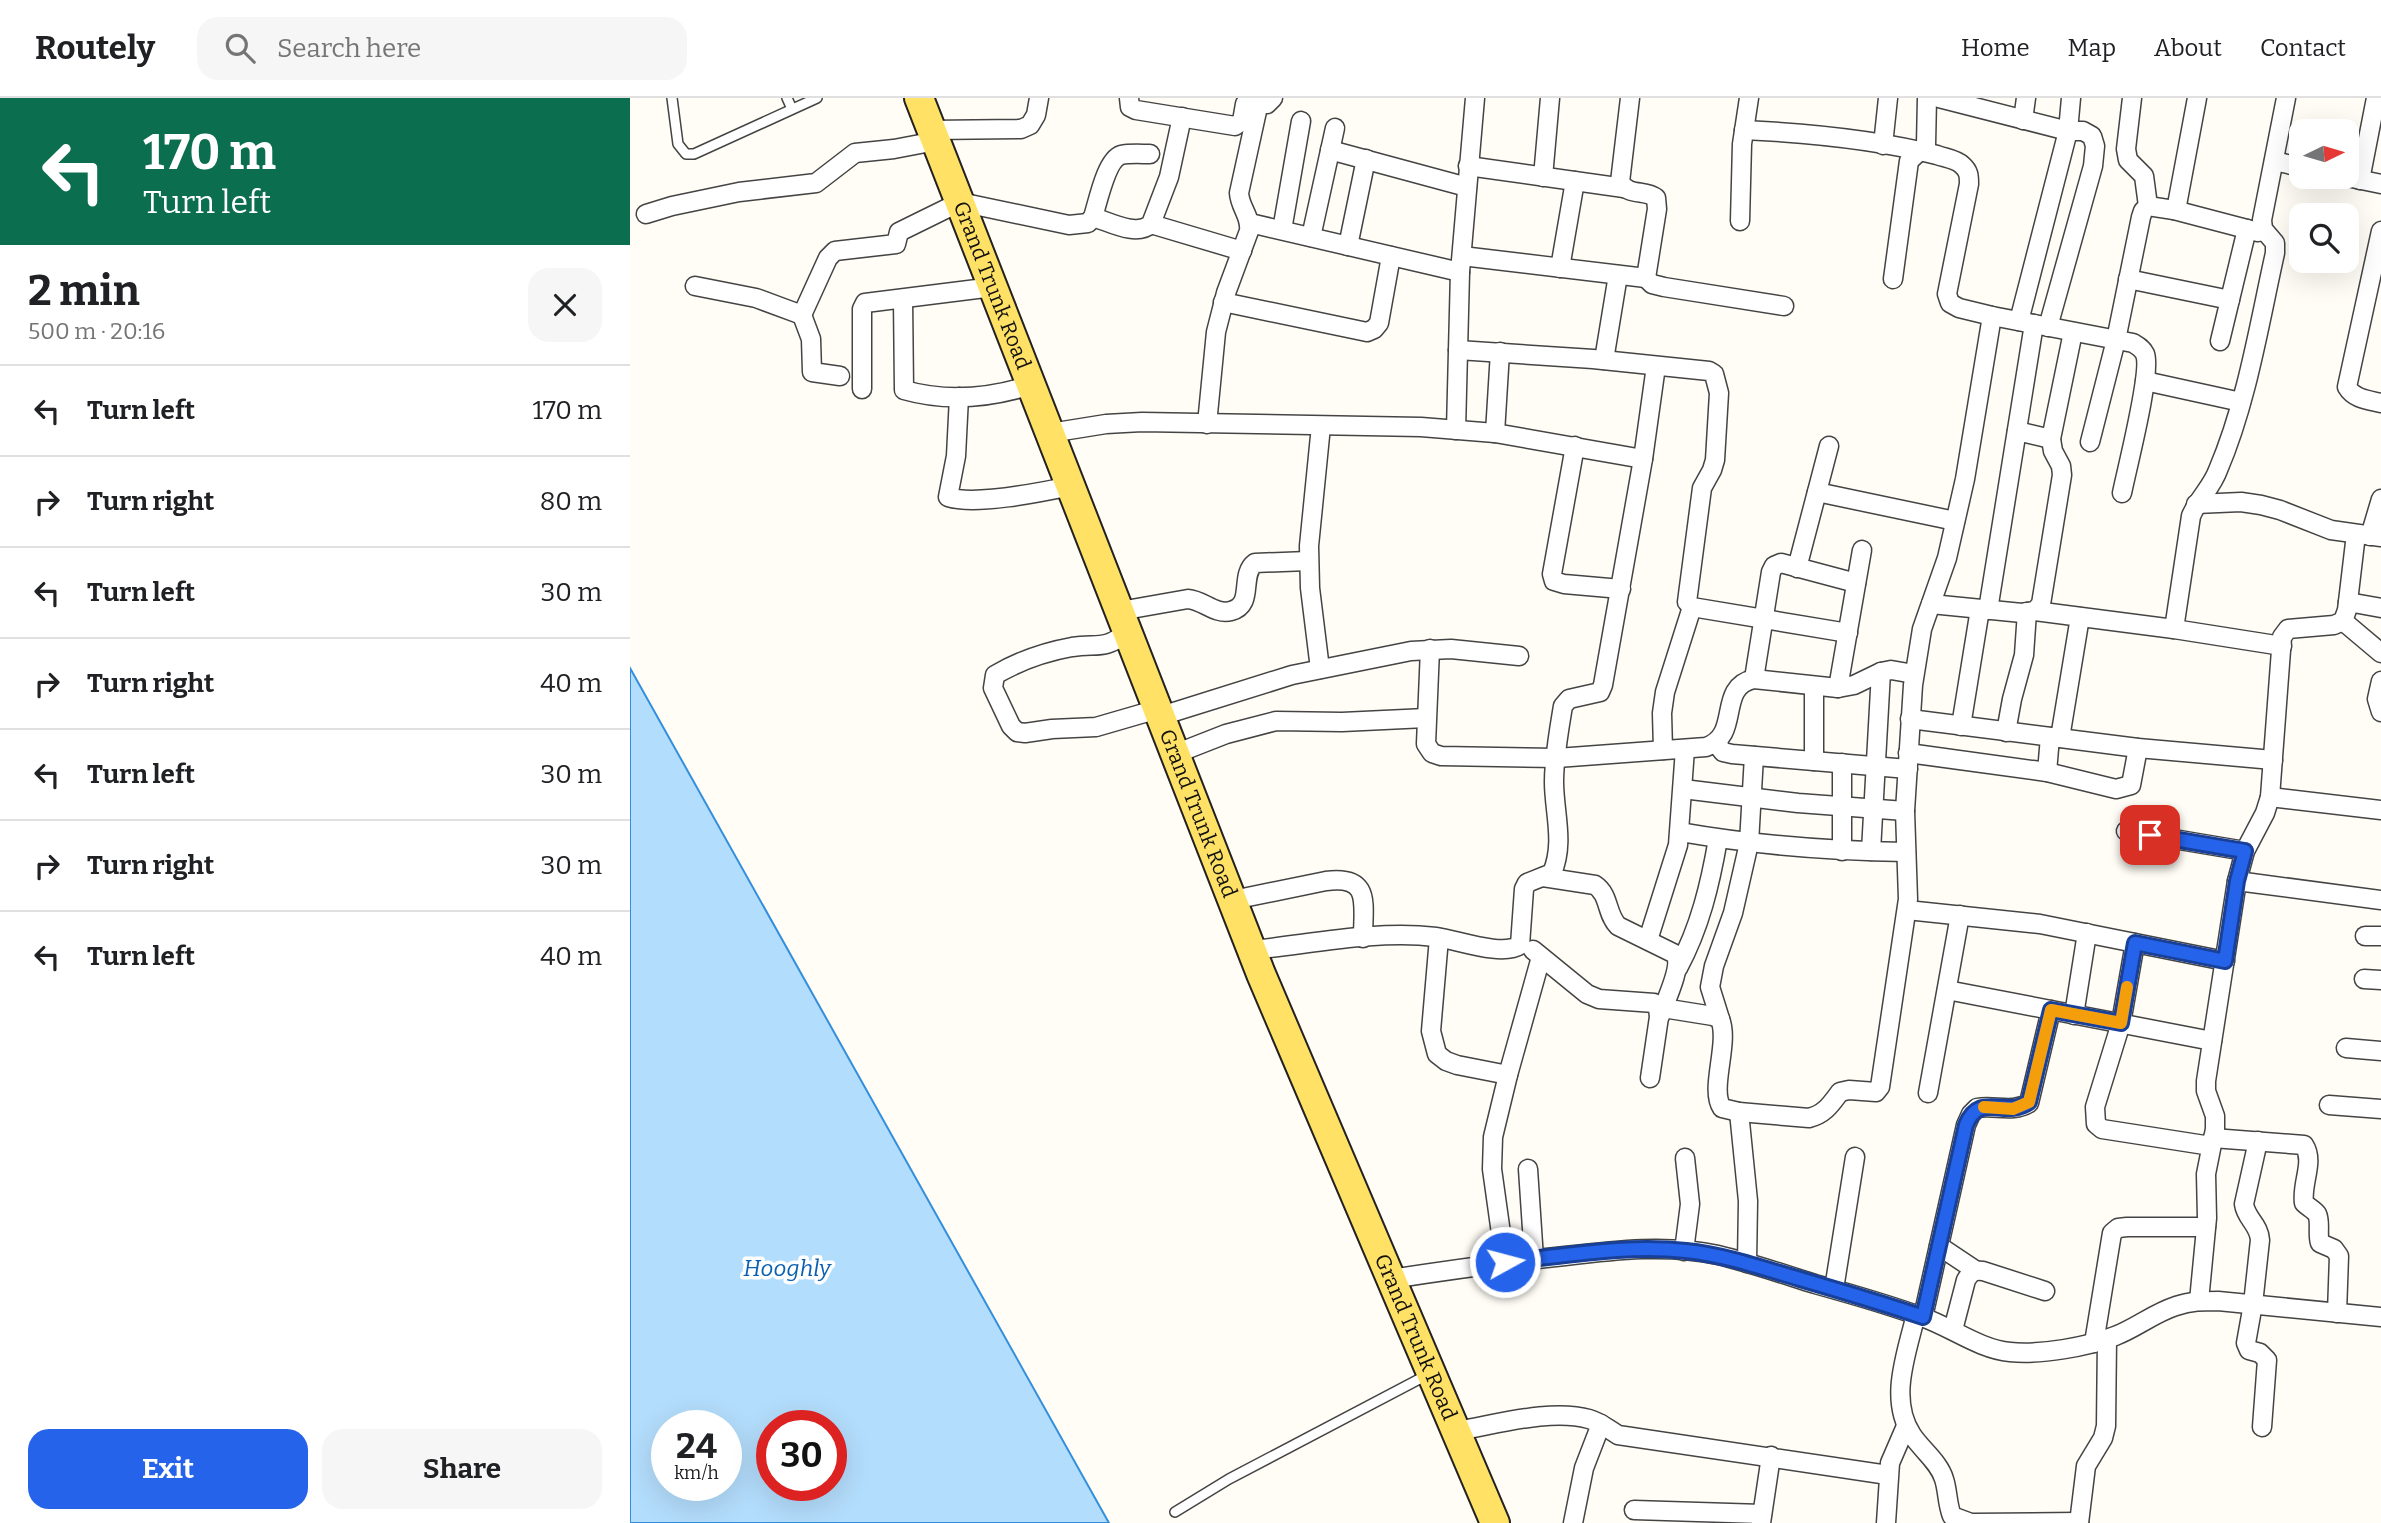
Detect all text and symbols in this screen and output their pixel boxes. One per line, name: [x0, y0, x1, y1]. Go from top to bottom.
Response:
search box: [197, 17, 687, 80]
text: Routely: [35, 28, 155, 68]
icon: search: [221, 29, 259, 67]
text: Search here: [277, 33, 421, 64]
text: Home: [1961, 34, 2030, 62]
text: Map: [2068, 34, 2116, 62]
text: About: [2154, 34, 2222, 62]
text: Contact: [2260, 34, 2346, 62]
north arrow: [2289, 119, 2359, 189]
map controls: [2289, 119, 2359, 273]
text: 170 m: [143, 123, 276, 182]
icon: left: [28, 126, 119, 217]
text: Turn left: [143, 183, 271, 221]
street label: Grand Trunk Road: [948, 197, 1037, 373]
button: search: [2289, 203, 2359, 273]
text: 2 min: [28, 266, 140, 316]
button: close: [528, 268, 602, 342]
text: 500 m · 20:16: [28, 317, 165, 345]
icon: left: [28, 392, 66, 430]
text: Turn left: [87, 395, 195, 426]
text: 170 m: [532, 395, 602, 426]
icon: right: [28, 483, 66, 521]
text: Turn right: [87, 486, 214, 517]
text: 80 m: [540, 486, 602, 517]
icon: left: [28, 574, 66, 612]
text: Turn left: [87, 577, 195, 608]
text: 30 m: [541, 577, 602, 608]
icon: right: [28, 665, 66, 703]
text: Turn right: [87, 668, 214, 699]
text: 40 m: [540, 668, 602, 699]
street label: Grand Trunk Road: [1154, 726, 1243, 901]
icon: left: [28, 756, 66, 794]
text: Turn left: [87, 759, 195, 790]
text: 30 m: [541, 759, 602, 790]
pin: [2120, 805, 2180, 865]
icon: arrive: [2131, 816, 2169, 854]
icon: right: [28, 847, 66, 885]
text: Turn right: [87, 850, 214, 881]
text: 30 m: [541, 850, 602, 881]
icon: left: [28, 938, 66, 976]
text: Turn left: [87, 941, 195, 972]
text: 40 m: [540, 941, 602, 972]
position arrow: [1468, 1225, 1542, 1299]
street label: Grand Trunk Road: [1369, 1250, 1463, 1424]
water label: Hooghly: [743, 1254, 832, 1282]
speed limit sign: 30: [756, 1410, 847, 1501]
text: 24: [676, 1425, 717, 1467]
button: Exit: [28, 1429, 308, 1509]
button: Share: [322, 1429, 602, 1509]
text: km/h: [674, 1462, 719, 1484]

